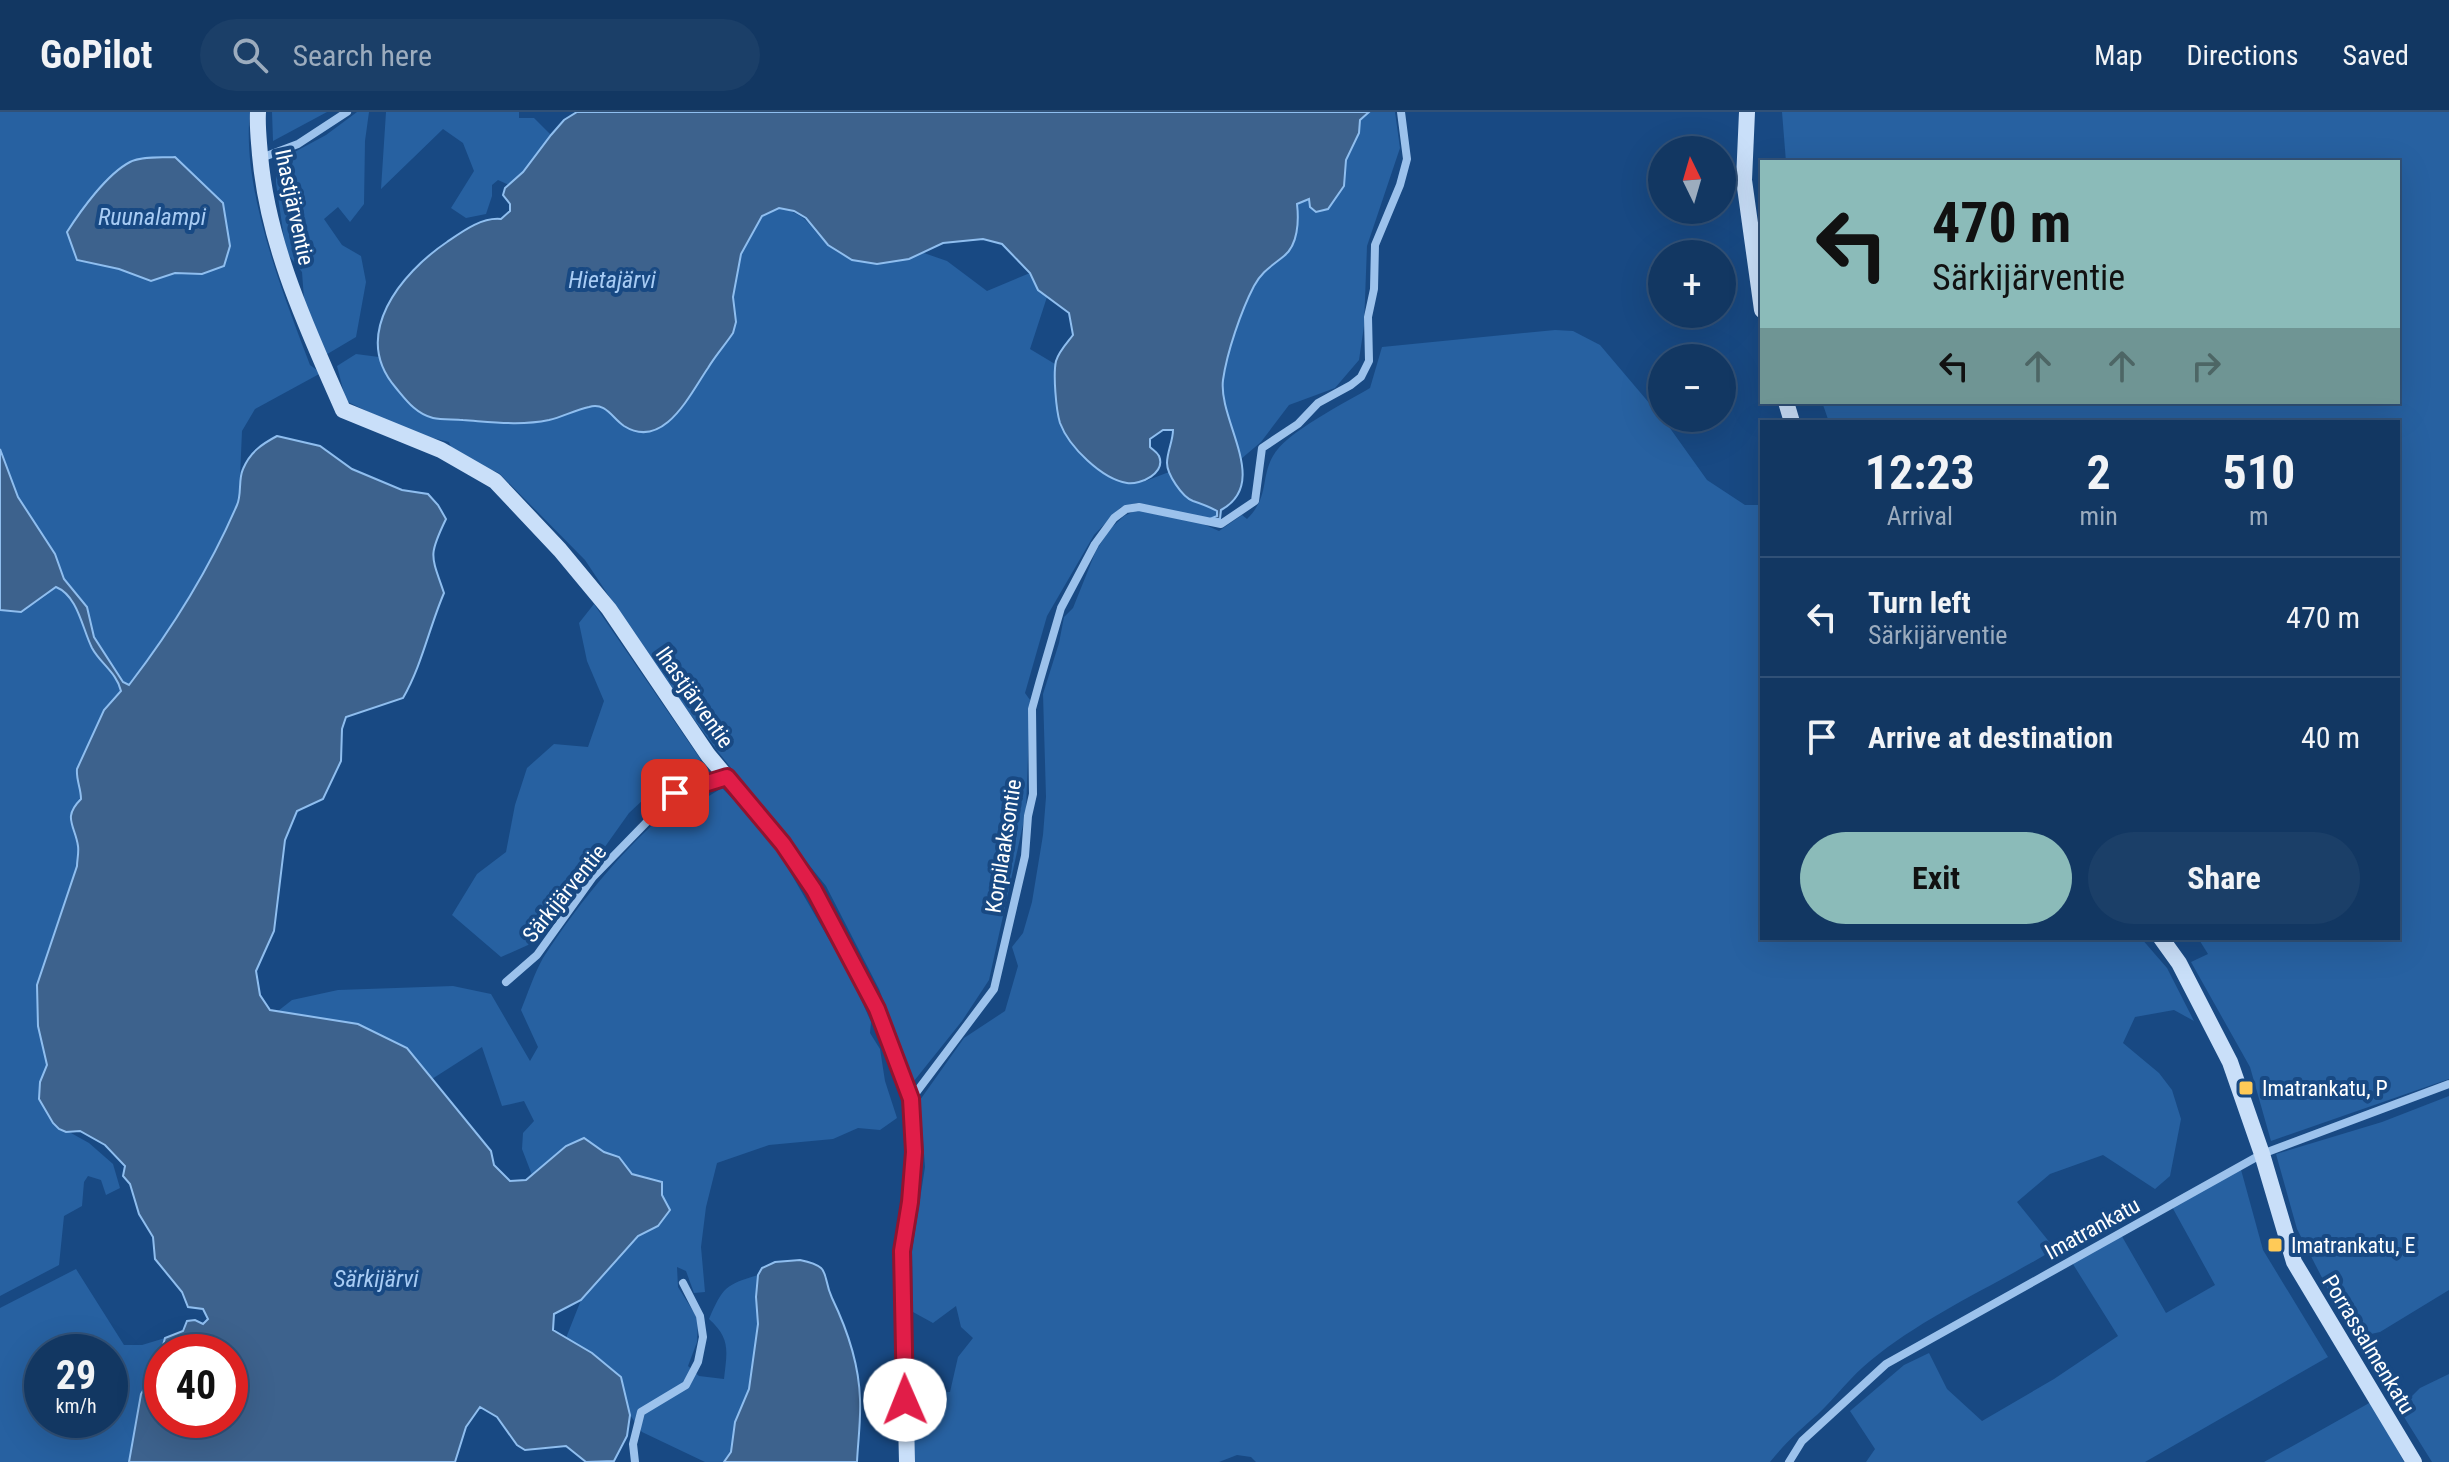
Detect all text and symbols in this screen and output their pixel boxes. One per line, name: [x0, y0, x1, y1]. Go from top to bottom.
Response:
search box: [200, 19, 760, 91]
text: GoPilot: [40, 33, 152, 77]
icon: search: [228, 33, 272, 77]
text: Search here: [292, 38, 432, 73]
text: Map: [2094, 39, 2143, 72]
text: Directions: [2187, 39, 2298, 72]
text: Saved: [2342, 39, 2409, 72]
north arrow: [1648, 136, 1736, 224]
map controls: [1648, 136, 1736, 432]
street label: Ihastjärventie: [270, 147, 319, 267]
text: 470 m: [1932, 190, 2071, 256]
icon: left: [1800, 192, 1904, 296]
water label: Ruunalampi: [98, 203, 207, 231]
button: +: [1648, 240, 1736, 328]
text: Särkijärventie: [1932, 257, 2125, 299]
water label: Hietajärvi: [568, 266, 657, 294]
button: −: [1648, 344, 1736, 432]
icon: left: [1932, 344, 1976, 388]
icon: ahead: [2016, 344, 2060, 388]
icon: ahead: [2100, 344, 2144, 388]
icon: right: [2184, 344, 2228, 388]
text: 12:23: [1865, 444, 1975, 501]
text: 2: [2087, 444, 2111, 501]
text: 510: [2222, 444, 2295, 501]
text: Arrival: [1887, 501, 1953, 531]
text: min: [2080, 501, 2118, 531]
text: m: [2249, 501, 2269, 531]
text: Turn left: [1868, 585, 1971, 620]
icon: left: [1800, 595, 1844, 639]
text: 470 m: [2286, 600, 2360, 635]
text: Särkijärventie: [1868, 620, 2008, 650]
street label: Ihastjärventie: [651, 642, 739, 753]
icon: arrive: [1800, 715, 1844, 759]
text: Arrive at destination: [1868, 720, 2113, 755]
text: 40 m: [2301, 720, 2360, 755]
pin: [641, 759, 709, 827]
icon: arrive: [653, 771, 697, 815]
street label: Korpilaaksontie: [981, 777, 1026, 915]
button: Exit: [1800, 832, 2072, 924]
button: Share: [2088, 832, 2360, 924]
street label: Särkijärventie: [518, 840, 611, 947]
place label: Imatrankatu, P: [2262, 1076, 2388, 1101]
marker: Imatrankatu, P: [2237, 1079, 2255, 1097]
street label: Imatrankatu: [2041, 1192, 2144, 1265]
place label: Imatrankatu, E: [2291, 1233, 2416, 1258]
marker: Imatrankatu, E: [2266, 1236, 2284, 1254]
water label: Särkijärvi: [333, 1265, 419, 1293]
street label: Porrassalmenkatu: [2317, 1270, 2420, 1418]
speed limit sign: 40: [144, 1334, 248, 1438]
text: 29: [56, 1352, 96, 1399]
position arrow: [863, 1358, 947, 1442]
text: km/h: [55, 1394, 97, 1418]

